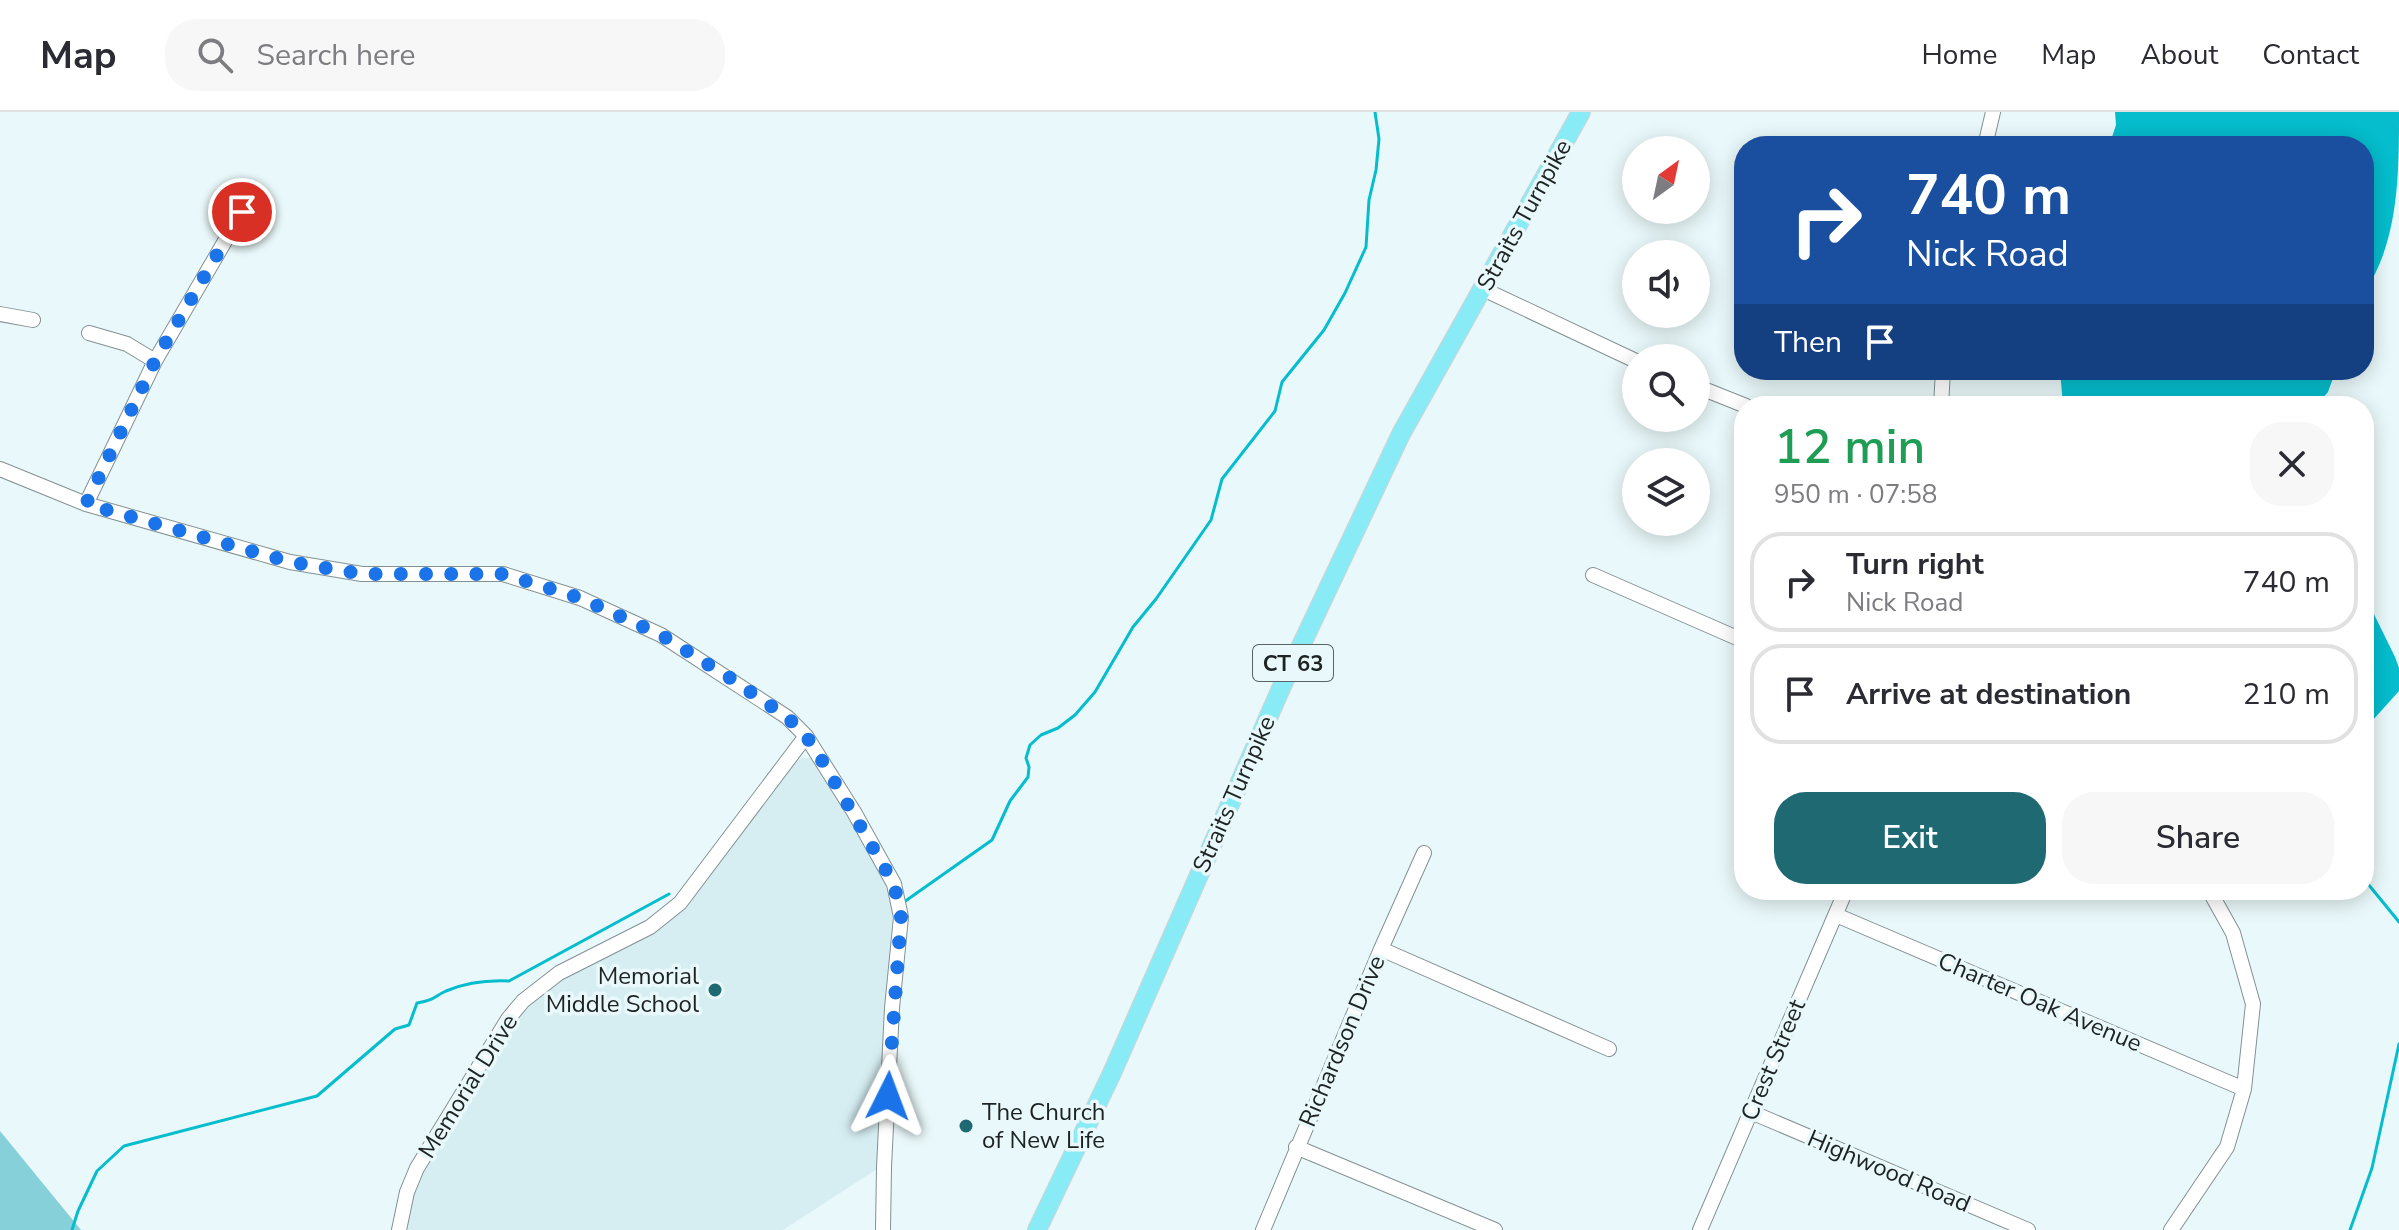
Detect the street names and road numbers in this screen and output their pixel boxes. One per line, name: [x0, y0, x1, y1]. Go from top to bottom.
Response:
street label: Straits Turnpike: [1469, 134, 1579, 296]
road number: CT 63: [1253, 645, 1333, 681]
street label: Straits Turnpike: [1185, 711, 1283, 877]
street label: Charter Oak Avenue: [1933, 945, 2147, 1059]
street label: Richardson Drive: [1291, 950, 1393, 1132]
street label: Crest Street: [1733, 994, 1813, 1126]
street label: Memorial Drive: [411, 1008, 525, 1164]
street label: Highwood Road: [1803, 1122, 1975, 1220]

